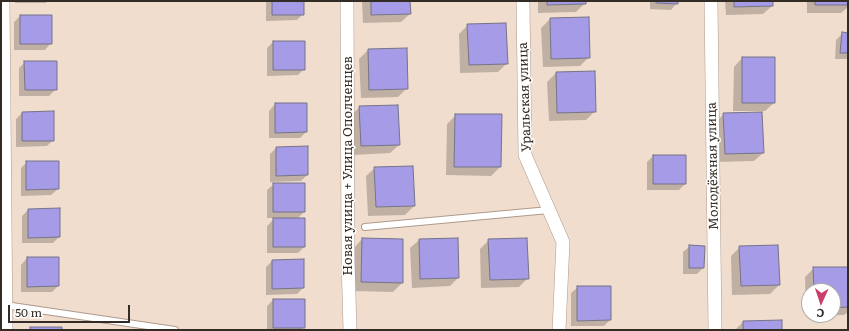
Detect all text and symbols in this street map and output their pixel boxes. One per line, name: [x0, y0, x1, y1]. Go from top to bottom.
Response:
street label: Уральская улица: [515, 42, 535, 152]
street label: Новая улица + Улица Ополченцев: [340, 56, 356, 276]
street label: Молодёжная улица: [704, 102, 722, 230]
north arrow: [801, 283, 841, 323]
scale bar: [10, 297, 132, 323]
text: 50 m: [15, 303, 42, 321]
text: С: [816, 306, 825, 322]

